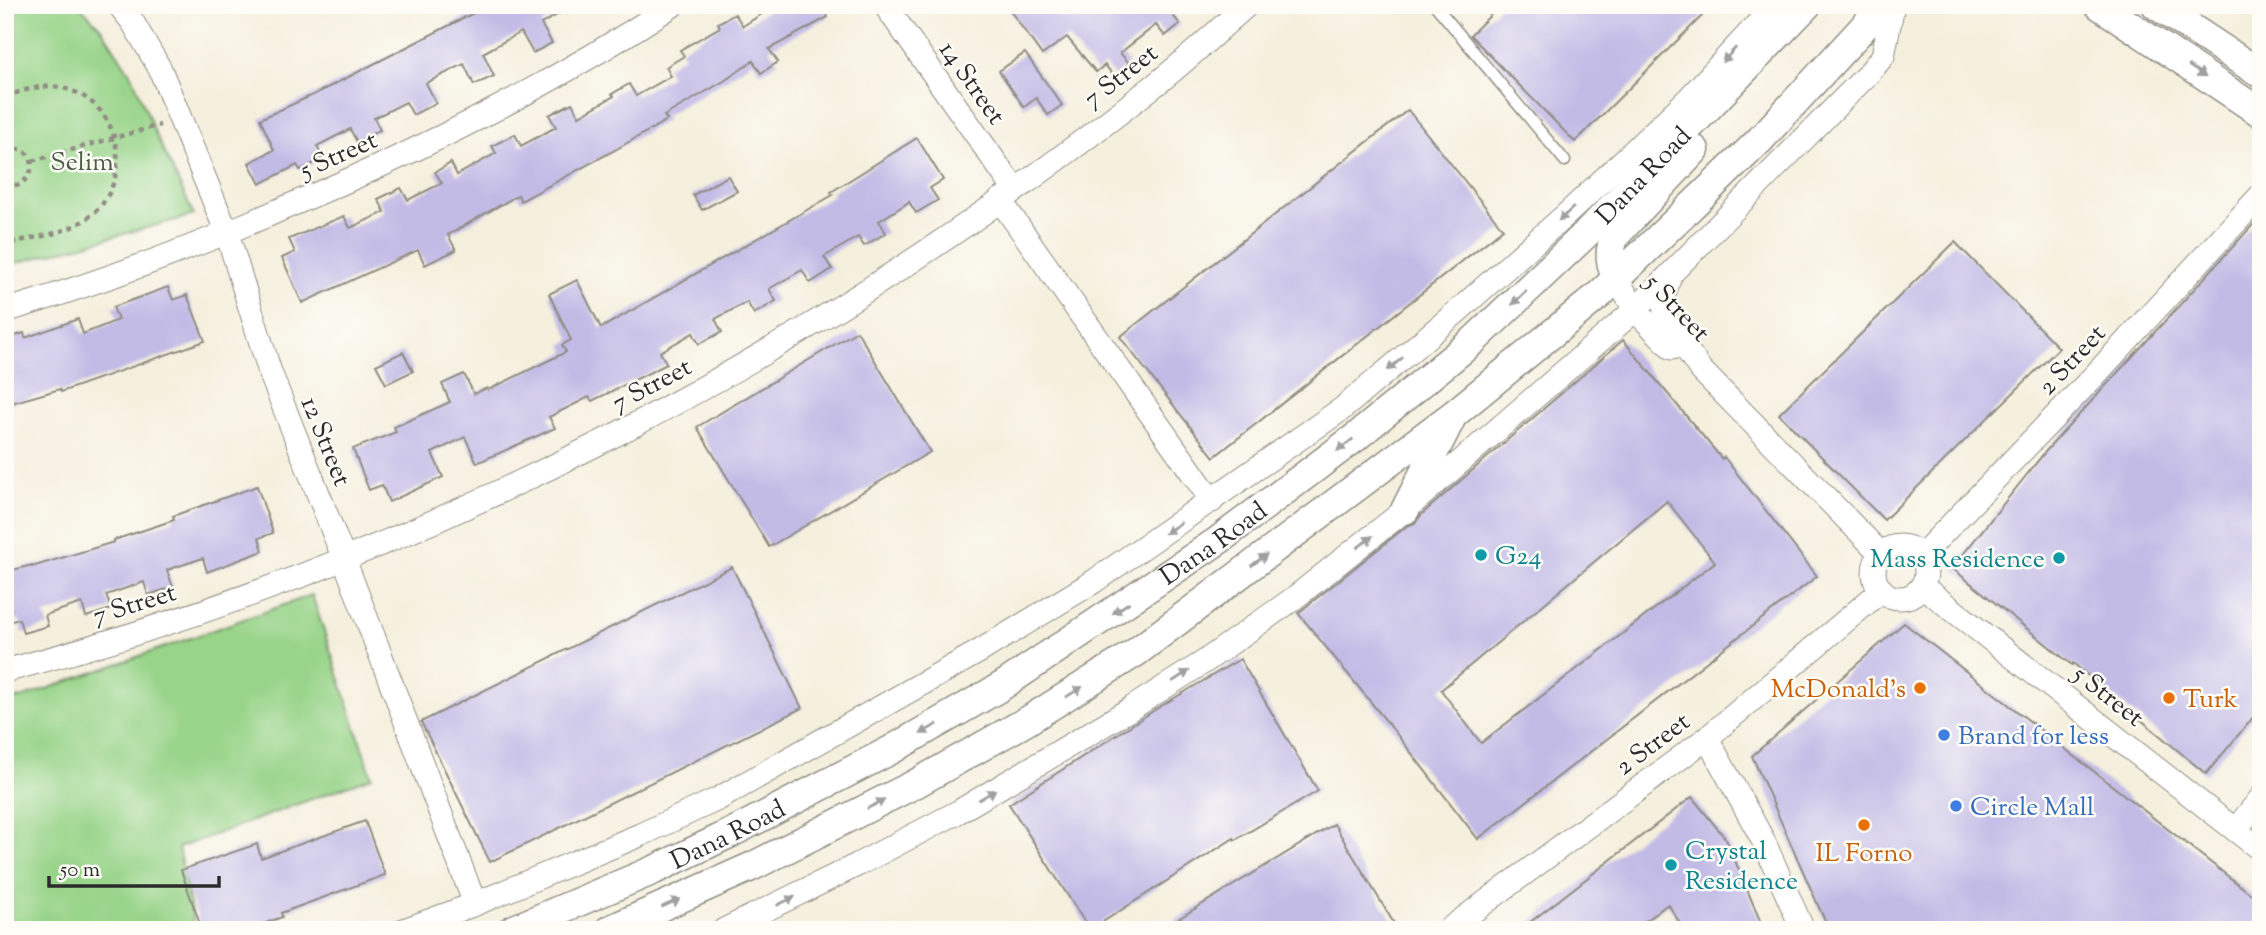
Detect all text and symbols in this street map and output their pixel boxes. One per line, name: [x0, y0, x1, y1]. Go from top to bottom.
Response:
street label: 14 Street: [929, 34, 1013, 133]
street label: 7 Street: [1076, 36, 1167, 118]
one-way arrow: [1721, 46, 1737, 63]
one-way arrow: [2187, 64, 2206, 77]
street label: Dana Road: [1588, 119, 1701, 234]
street label: 5 Street: [292, 123, 384, 191]
park label: Selim: [50, 145, 114, 182]
one-way arrow: [1557, 206, 1575, 222]
street label: 5 Street: [1633, 265, 1718, 351]
one-way arrow: [1510, 290, 1527, 307]
street label: 2 Street: [2030, 317, 2115, 404]
street label: 7 Street: [606, 350, 699, 423]
one-way arrow: [1386, 356, 1404, 372]
street label: 12 Street: [290, 392, 359, 492]
one-way arrow: [1336, 438, 1354, 452]
street label: Dana Road: [1153, 494, 1276, 596]
one-way arrow: [1163, 521, 1182, 534]
one-way arrow: [1356, 535, 1373, 550]
place label: G24: [1495, 539, 1542, 576]
place label: Mass Residence: [1870, 542, 2045, 579]
marker: G24: [1473, 547, 1489, 563]
marker: Mass Residence: [2051, 550, 2067, 566]
one-way arrow: [1250, 553, 1268, 568]
street label: 7 Street: [88, 575, 181, 636]
one-way arrow: [1112, 601, 1131, 614]
street label: 5 Street: [2062, 656, 2151, 737]
one-way arrow: [1172, 670, 1191, 683]
place label: McDonald's: [1771, 672, 1906, 709]
marker: McDonald's: [1912, 680, 1928, 696]
place label: Turk: [2183, 682, 2238, 719]
one-way arrow: [1064, 685, 1083, 698]
marker: Turk: [2161, 690, 2177, 706]
street label: 2 Street: [1608, 705, 1699, 785]
place label: Brand for less: [1958, 719, 2109, 756]
one-way arrow: [919, 723, 939, 735]
marker: Brand for less: [1936, 727, 1952, 743]
one-way arrow: [977, 788, 996, 801]
place label: Circle Mall: [1970, 790, 2094, 827]
street label: Dana Road: [665, 792, 793, 880]
one-way arrow: [866, 798, 886, 809]
marker: Circle Mall: [1948, 798, 1964, 814]
marker: IL Forno: [1856, 817, 1872, 833]
place label: Crystal Residence: [1685, 834, 1798, 901]
place label: IL Forno: [1815, 836, 1913, 873]
scale bar: [49, 844, 219, 888]
text: 50 m: [59, 856, 100, 886]
marker: Crystal Residence: [1663, 857, 1679, 873]
one-way arrow: [776, 895, 796, 906]
one-way arrow: [661, 897, 681, 909]

